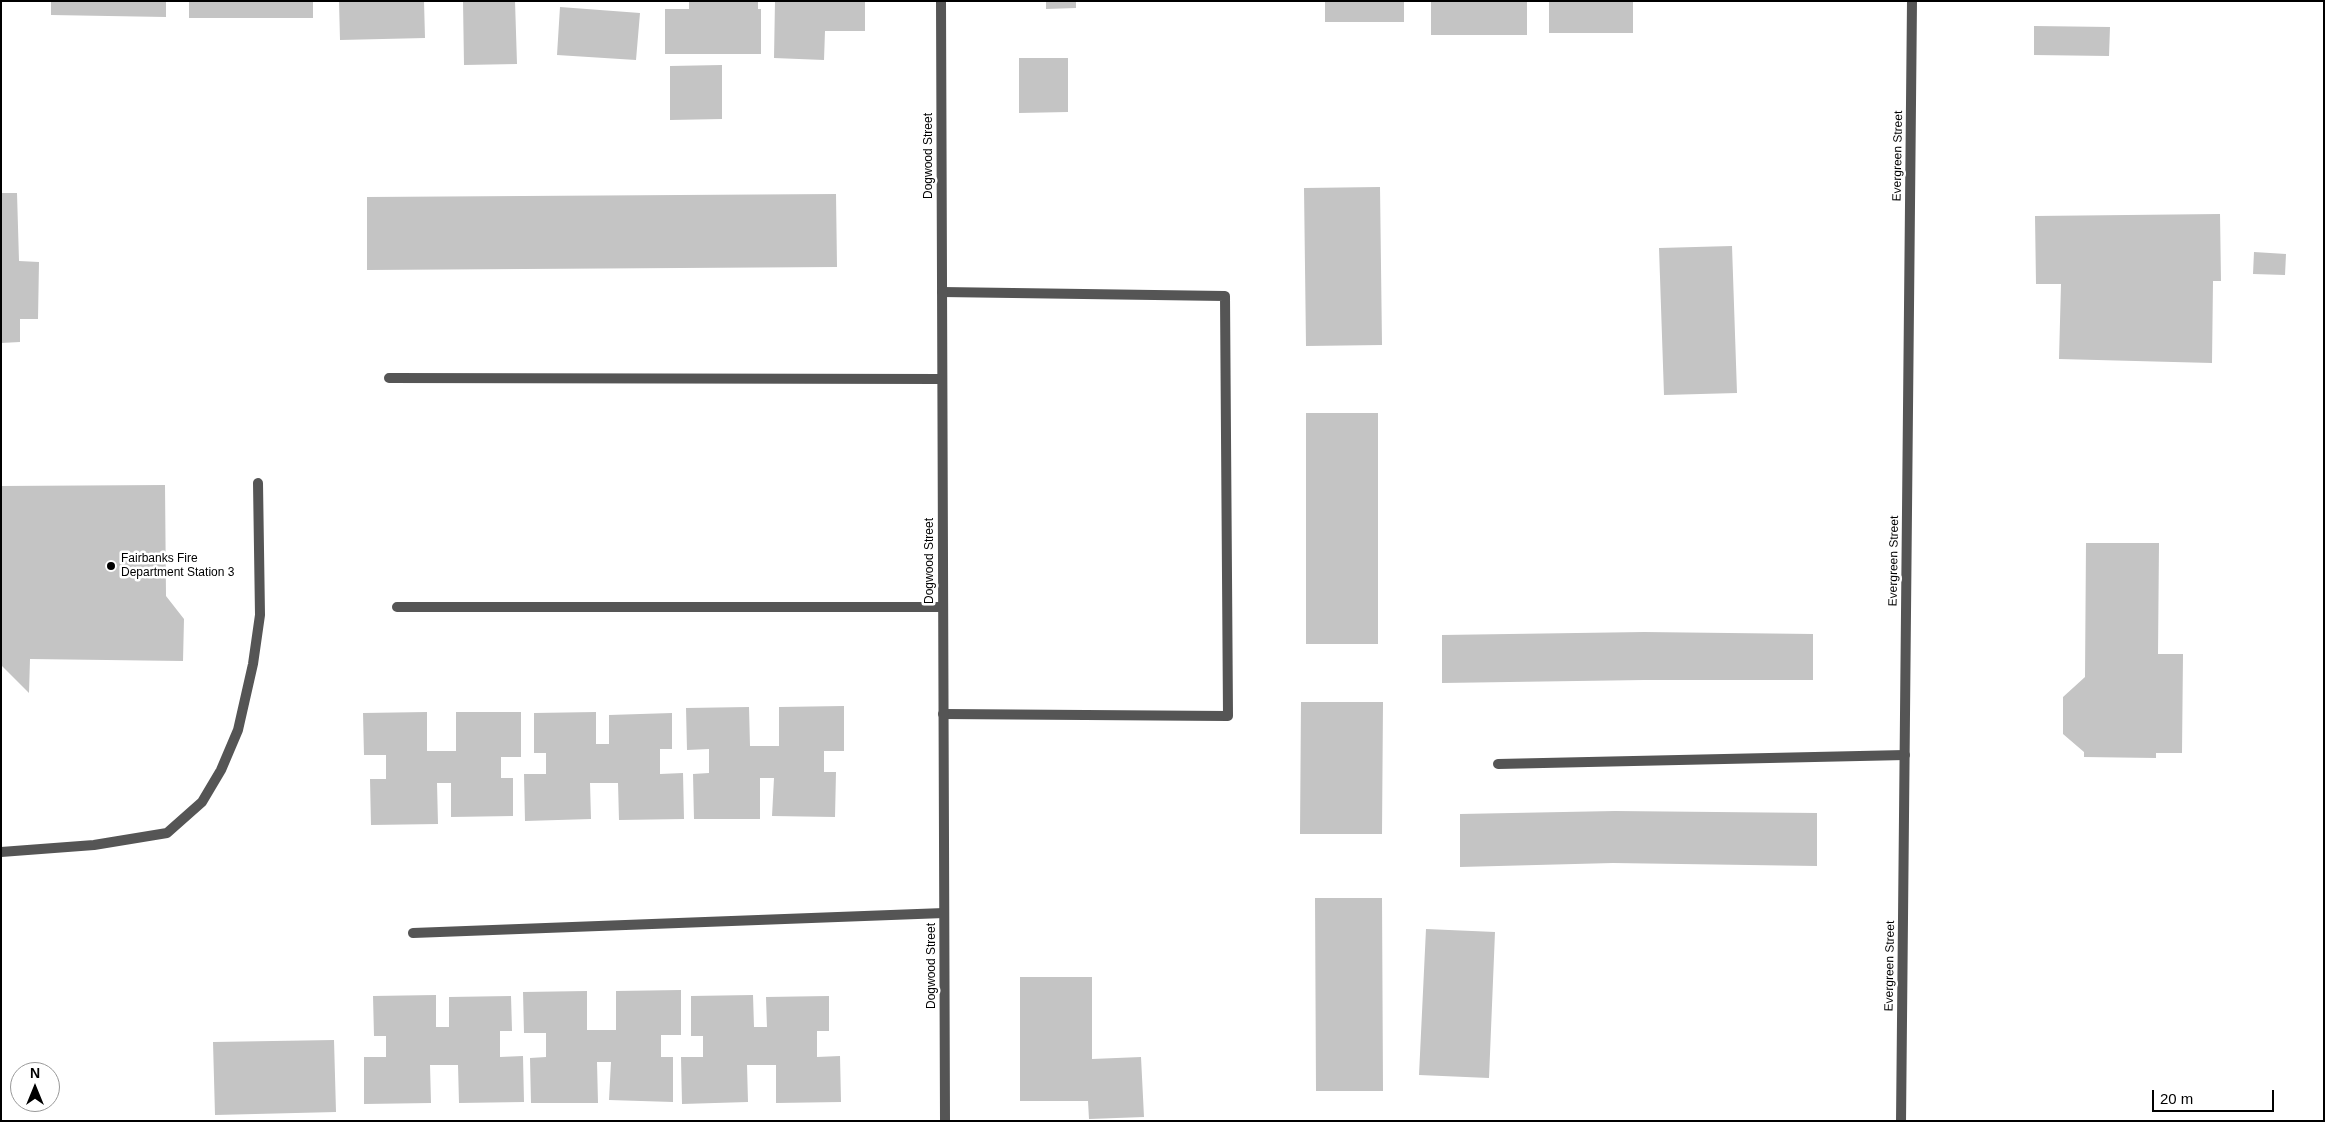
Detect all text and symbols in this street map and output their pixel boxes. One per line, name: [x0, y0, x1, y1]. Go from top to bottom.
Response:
street label: Evergreen Street: [1890, 111, 1906, 201]
street label: Dogwood Street: [922, 113, 936, 199]
street label: Evergreen Street: [1886, 516, 1902, 606]
street label: Dogwood Street: [923, 518, 937, 604]
place label: Fairbanks Fire Department Station 3: [121, 552, 234, 580]
marker: Fairbanks Fire Department Station 3: [105, 560, 117, 572]
street label: Evergreen Street: [1882, 921, 1898, 1011]
street label: Dogwood Street: [925, 923, 939, 1009]
north arrow: [10, 1062, 60, 1112]
text: N: [30, 1065, 40, 1081]
scale bar: [2155, 1080, 2278, 1112]
text: 20 m: [2160, 1090, 2193, 1107]

